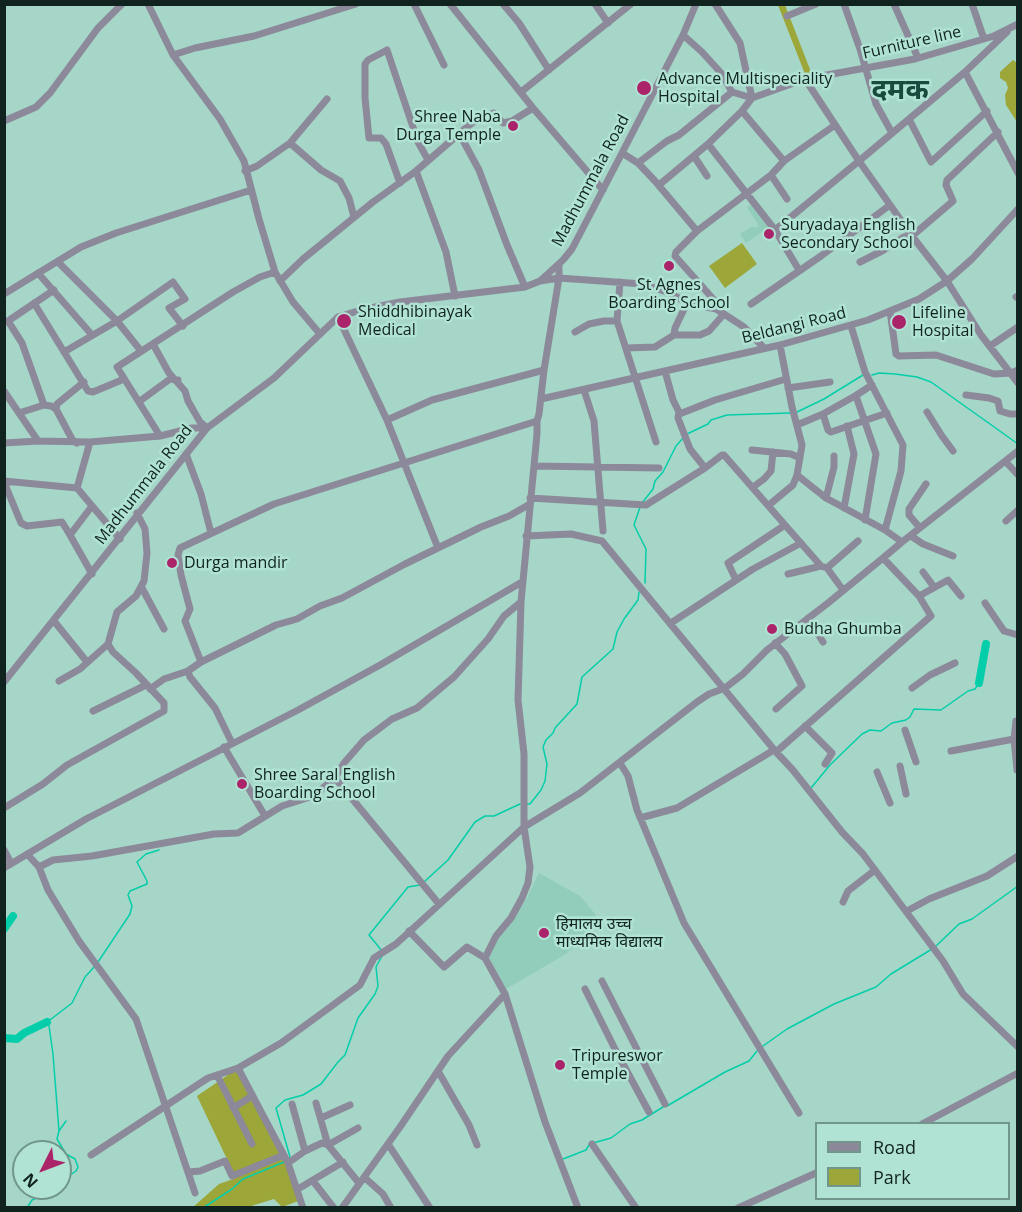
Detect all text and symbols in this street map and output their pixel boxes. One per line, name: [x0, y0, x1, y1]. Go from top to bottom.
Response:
street label: Furniture line: [861, 22, 963, 64]
place label: Advance Multispeciality Hospital: [658, 69, 832, 107]
district label: दमक: [871, 74, 929, 108]
marker: Advance Multispeciality Hospital: [635, 79, 653, 97]
place label: Shree Naba Durga Temple: [396, 107, 501, 145]
street label: Madhummala Road: [548, 112, 634, 250]
marker: Shree Naba Durga Temple: [506, 119, 520, 133]
place label: Suryadaya English Secondary School: [781, 215, 916, 253]
marker: Suryadaya English Secondary School: [762, 227, 776, 241]
marker: St Agnes Boarding School: [662, 259, 676, 273]
place label: St Agnes Boarding School: [608, 275, 730, 313]
place label: Shiddhibinayak Medical: [358, 302, 472, 340]
place label: Lifeline Hospital: [912, 303, 974, 341]
street label: Beldangi Road: [740, 304, 848, 348]
marker: Shiddhibinayak Medical: [335, 312, 353, 330]
marker: Lifeline Hospital: [890, 313, 908, 331]
street label: Madhummala Road: [91, 421, 197, 549]
place label: Durga mandir: [184, 553, 288, 573]
marker: Durga mandir: [165, 556, 179, 570]
place label: Budha Ghumba: [784, 619, 902, 639]
marker: Budha Ghumba: [765, 622, 779, 636]
place label: Shree Saral English Boarding School: [254, 765, 395, 803]
marker: Shree Saral English Boarding School: [235, 777, 249, 791]
place label: हिमालय उच्च माध्यमिक विद्यालय: [556, 914, 663, 952]
marker: हिमालय उच्च माध्यमिक विद्यालय: [537, 926, 551, 940]
place label: Tripureswor Temple: [572, 1046, 663, 1084]
marker: Tripureswor Temple: [553, 1058, 567, 1072]
legend: [815, 1122, 1010, 1200]
text: Road: [873, 1135, 916, 1159]
north arrow: [12, 1140, 72, 1200]
text: Park: [873, 1165, 911, 1189]
text: N: [18, 1169, 43, 1193]

